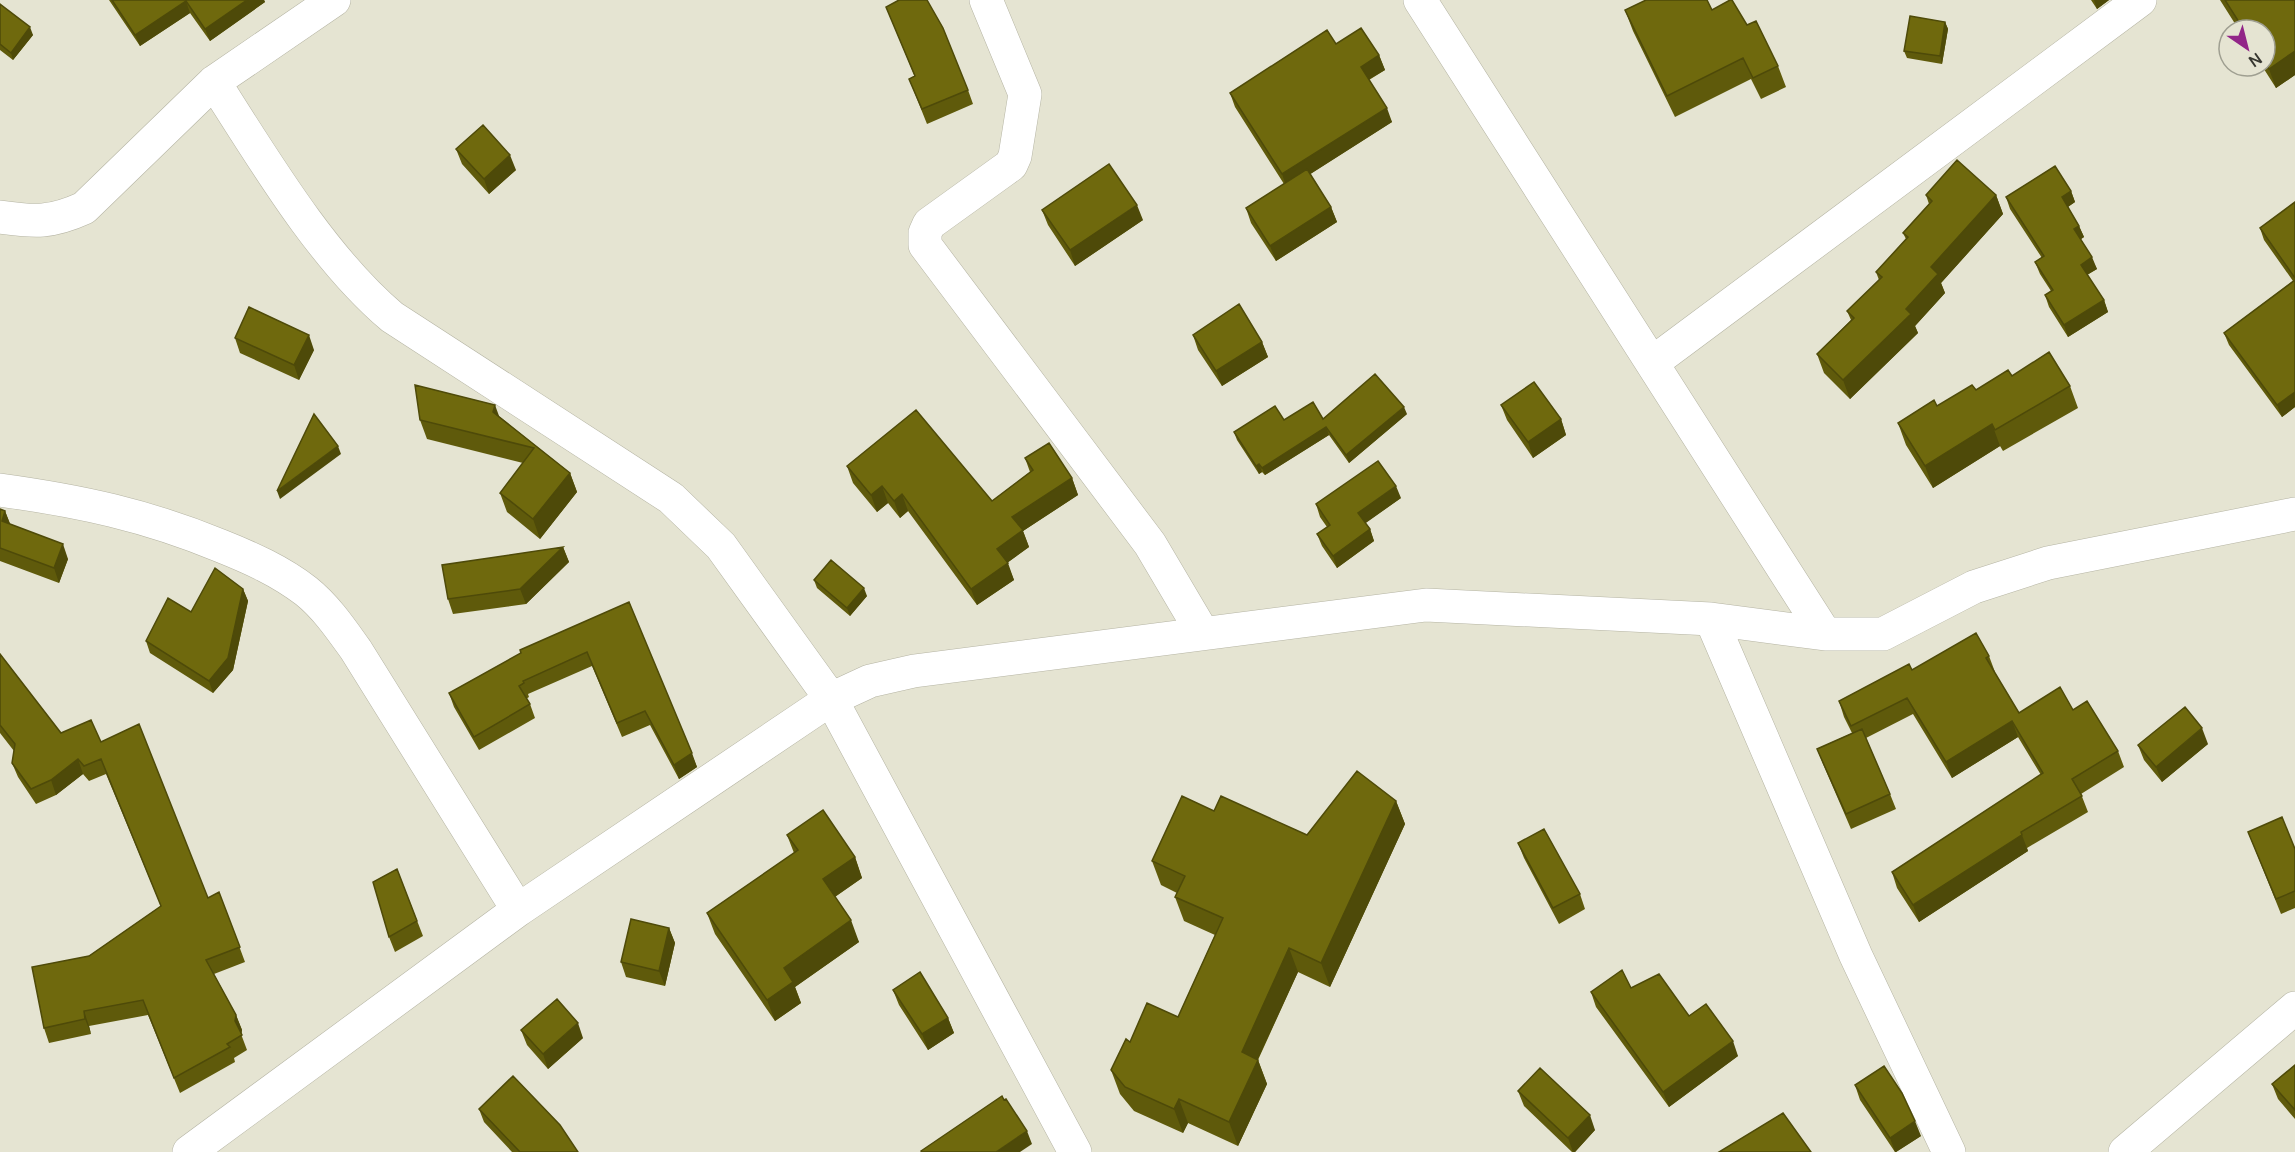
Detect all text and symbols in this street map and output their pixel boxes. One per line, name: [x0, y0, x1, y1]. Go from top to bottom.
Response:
north arrow: [2217, 18, 2277, 78]
text: N: [2245, 48, 2267, 73]

